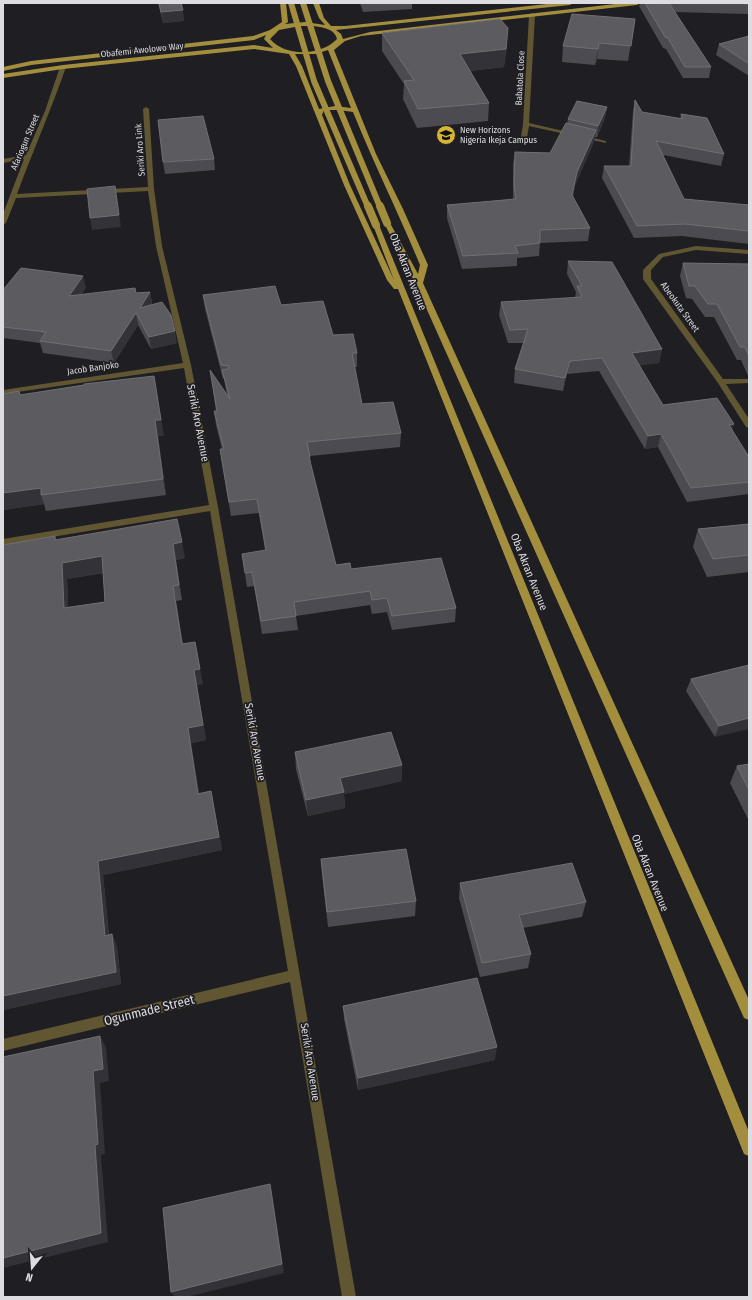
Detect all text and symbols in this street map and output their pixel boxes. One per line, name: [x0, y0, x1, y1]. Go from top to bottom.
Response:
street label: Obafemi Awolowo Way: [100, 41, 184, 59]
street label: Babatola Close: [514, 50, 526, 106]
street label: Afariogun Street: [9, 113, 41, 171]
street label: Seriki Aro Link: [133, 123, 147, 177]
school or university icon: New Horizons Nigeria Ikeja Campus: [435, 124, 457, 146]
place label: New Horizons Nigeria Ikeja Campus: [460, 125, 537, 145]
street label: Oba Akran Avenue: [387, 232, 429, 312]
street label: Abeokuta Street: [659, 280, 701, 334]
street label: Jacob Banjoko: [66, 359, 120, 377]
street label: Seriki Aro Avenue: [184, 383, 212, 463]
street label: Oba Akran Avenue: [508, 532, 550, 612]
street label: Seriki Aro Avenue: [242, 702, 268, 782]
street label: Oba Akran Avenue: [629, 833, 671, 913]
street label: Ogunmade Street: [102, 991, 196, 1028]
street label: Seriki Aro Avenue: [297, 1022, 323, 1102]
north arrow: [12, 1248, 52, 1288]
text: N: [24, 1270, 34, 1284]

